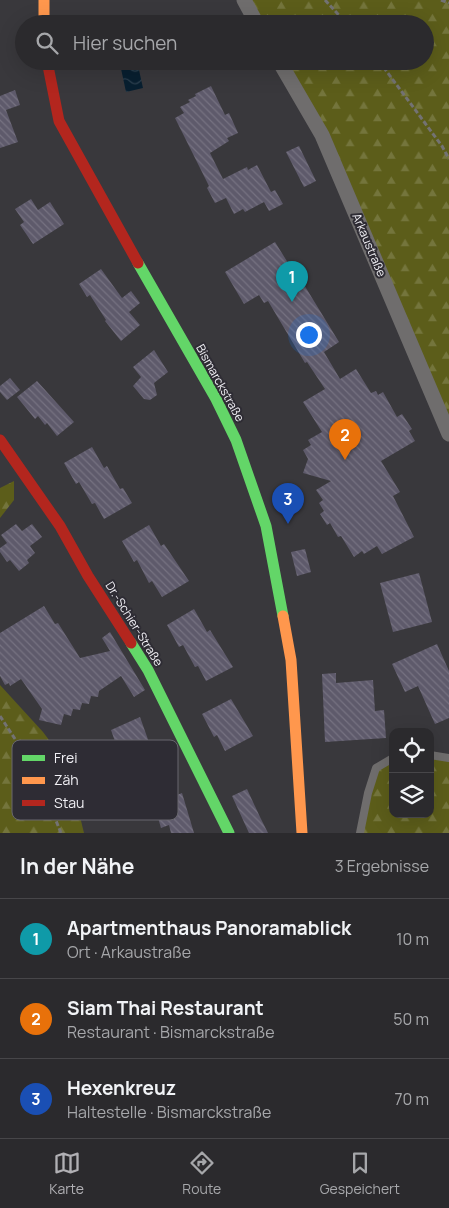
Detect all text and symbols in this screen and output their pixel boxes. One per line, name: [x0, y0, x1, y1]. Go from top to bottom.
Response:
search box: [15, 15, 434, 70]
icon: search: [33, 29, 61, 57]
text: Hier suchen: [73, 30, 177, 56]
street label: Arkaustraße: [348, 210, 391, 279]
pin: 1: [276, 261, 308, 302]
your location: [296, 322, 322, 348]
street label: Bismarckstraße: [192, 341, 249, 425]
pin: 2: [329, 419, 361, 460]
pin: 3: [272, 483, 304, 524]
street label: Dr.-Schier-Straße: [102, 578, 167, 669]
map controls: [389, 728, 434, 818]
button: locate: [389, 728, 434, 773]
legend: [12, 740, 178, 820]
text: Frei: [54, 748, 77, 767]
text: Zäh: [54, 770, 79, 789]
button: layers: [389, 773, 434, 818]
text: Stau: [54, 793, 84, 812]
text: In der Nähe: [20, 852, 134, 880]
text: 3 Ergebnisse: [335, 855, 429, 877]
text: Apartmenthaus Panoramablick: [67, 915, 351, 941]
text: 1: [32, 928, 40, 950]
text: 10 m: [396, 928, 429, 950]
text: Ort · Arkaustraße: [67, 941, 191, 963]
text: Siam Thai Restaurant: [67, 995, 264, 1021]
text: 2: [31, 1008, 41, 1030]
text: 50 m: [393, 1008, 429, 1030]
text: Restaurant · Bismarckstraße: [67, 1021, 275, 1043]
text: Hexenkreuz: [67, 1075, 176, 1101]
text: 3: [31, 1088, 41, 1110]
text: 70 m: [394, 1088, 429, 1110]
text: Haltestelle · Bismarckstraße: [67, 1101, 271, 1123]
tab: Karte: [49, 1149, 84, 1198]
tab: Route: [182, 1149, 221, 1198]
tab: Gespeichert: [320, 1149, 400, 1198]

